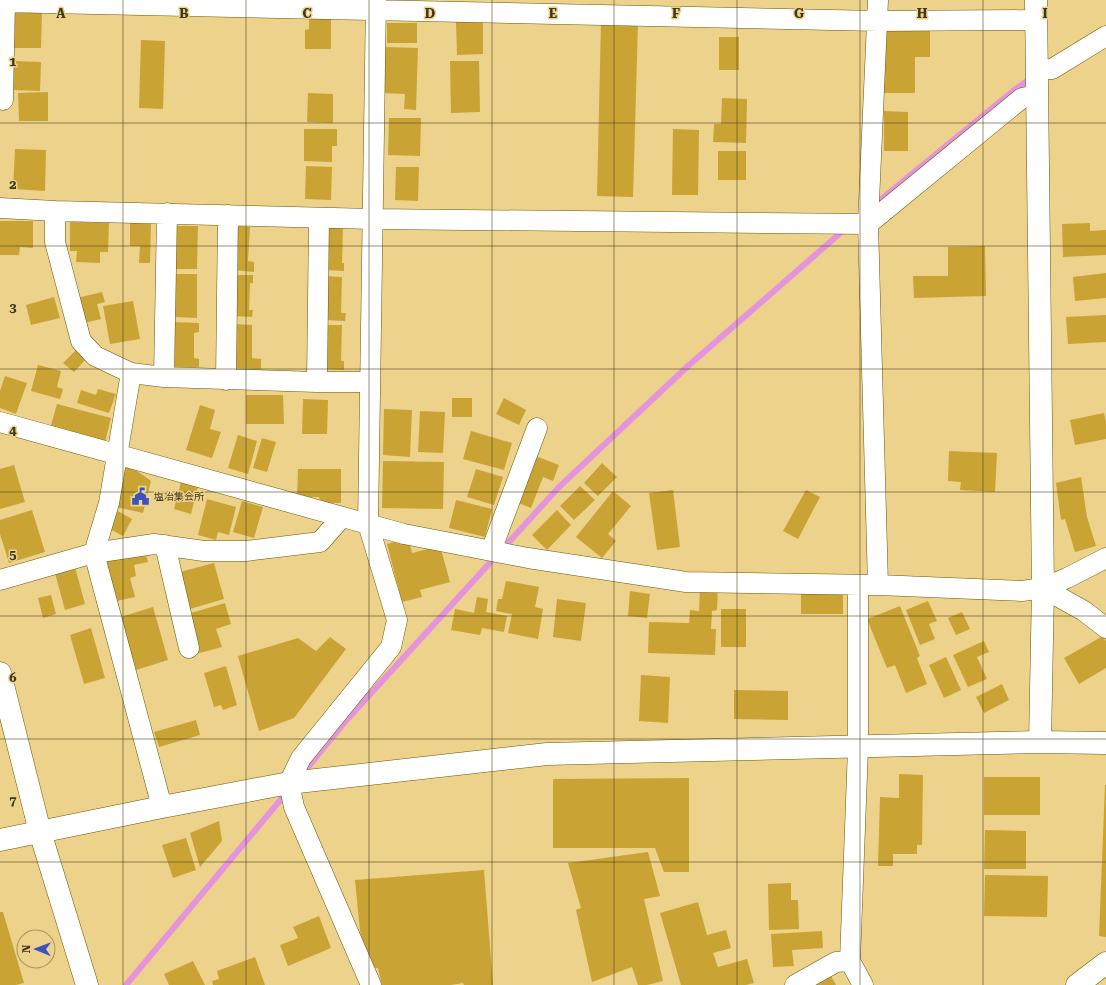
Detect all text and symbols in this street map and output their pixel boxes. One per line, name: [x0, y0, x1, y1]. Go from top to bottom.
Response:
text: A: [56, 6, 66, 21]
text: B: [179, 6, 189, 21]
text: C: [302, 6, 312, 21]
text: D: [425, 6, 435, 21]
text: E: [549, 6, 557, 21]
text: F: [672, 6, 680, 21]
text: G: [794, 6, 804, 21]
text: H: [917, 6, 928, 21]
text: I: [1042, 6, 1048, 21]
text: 1: [9, 54, 17, 69]
text: 2: [9, 177, 17, 192]
text: 3: [9, 300, 17, 315]
text: 4: [9, 423, 17, 438]
public building icon: 塩冶集会所: [131, 486, 151, 506]
place label: 塩冶集会所: [154, 491, 204, 502]
text: 5: [9, 547, 17, 562]
text: 6: [9, 670, 17, 685]
text: 7: [9, 793, 17, 808]
north arrow: [16, 929, 56, 969]
text: N: [20, 944, 33, 953]

